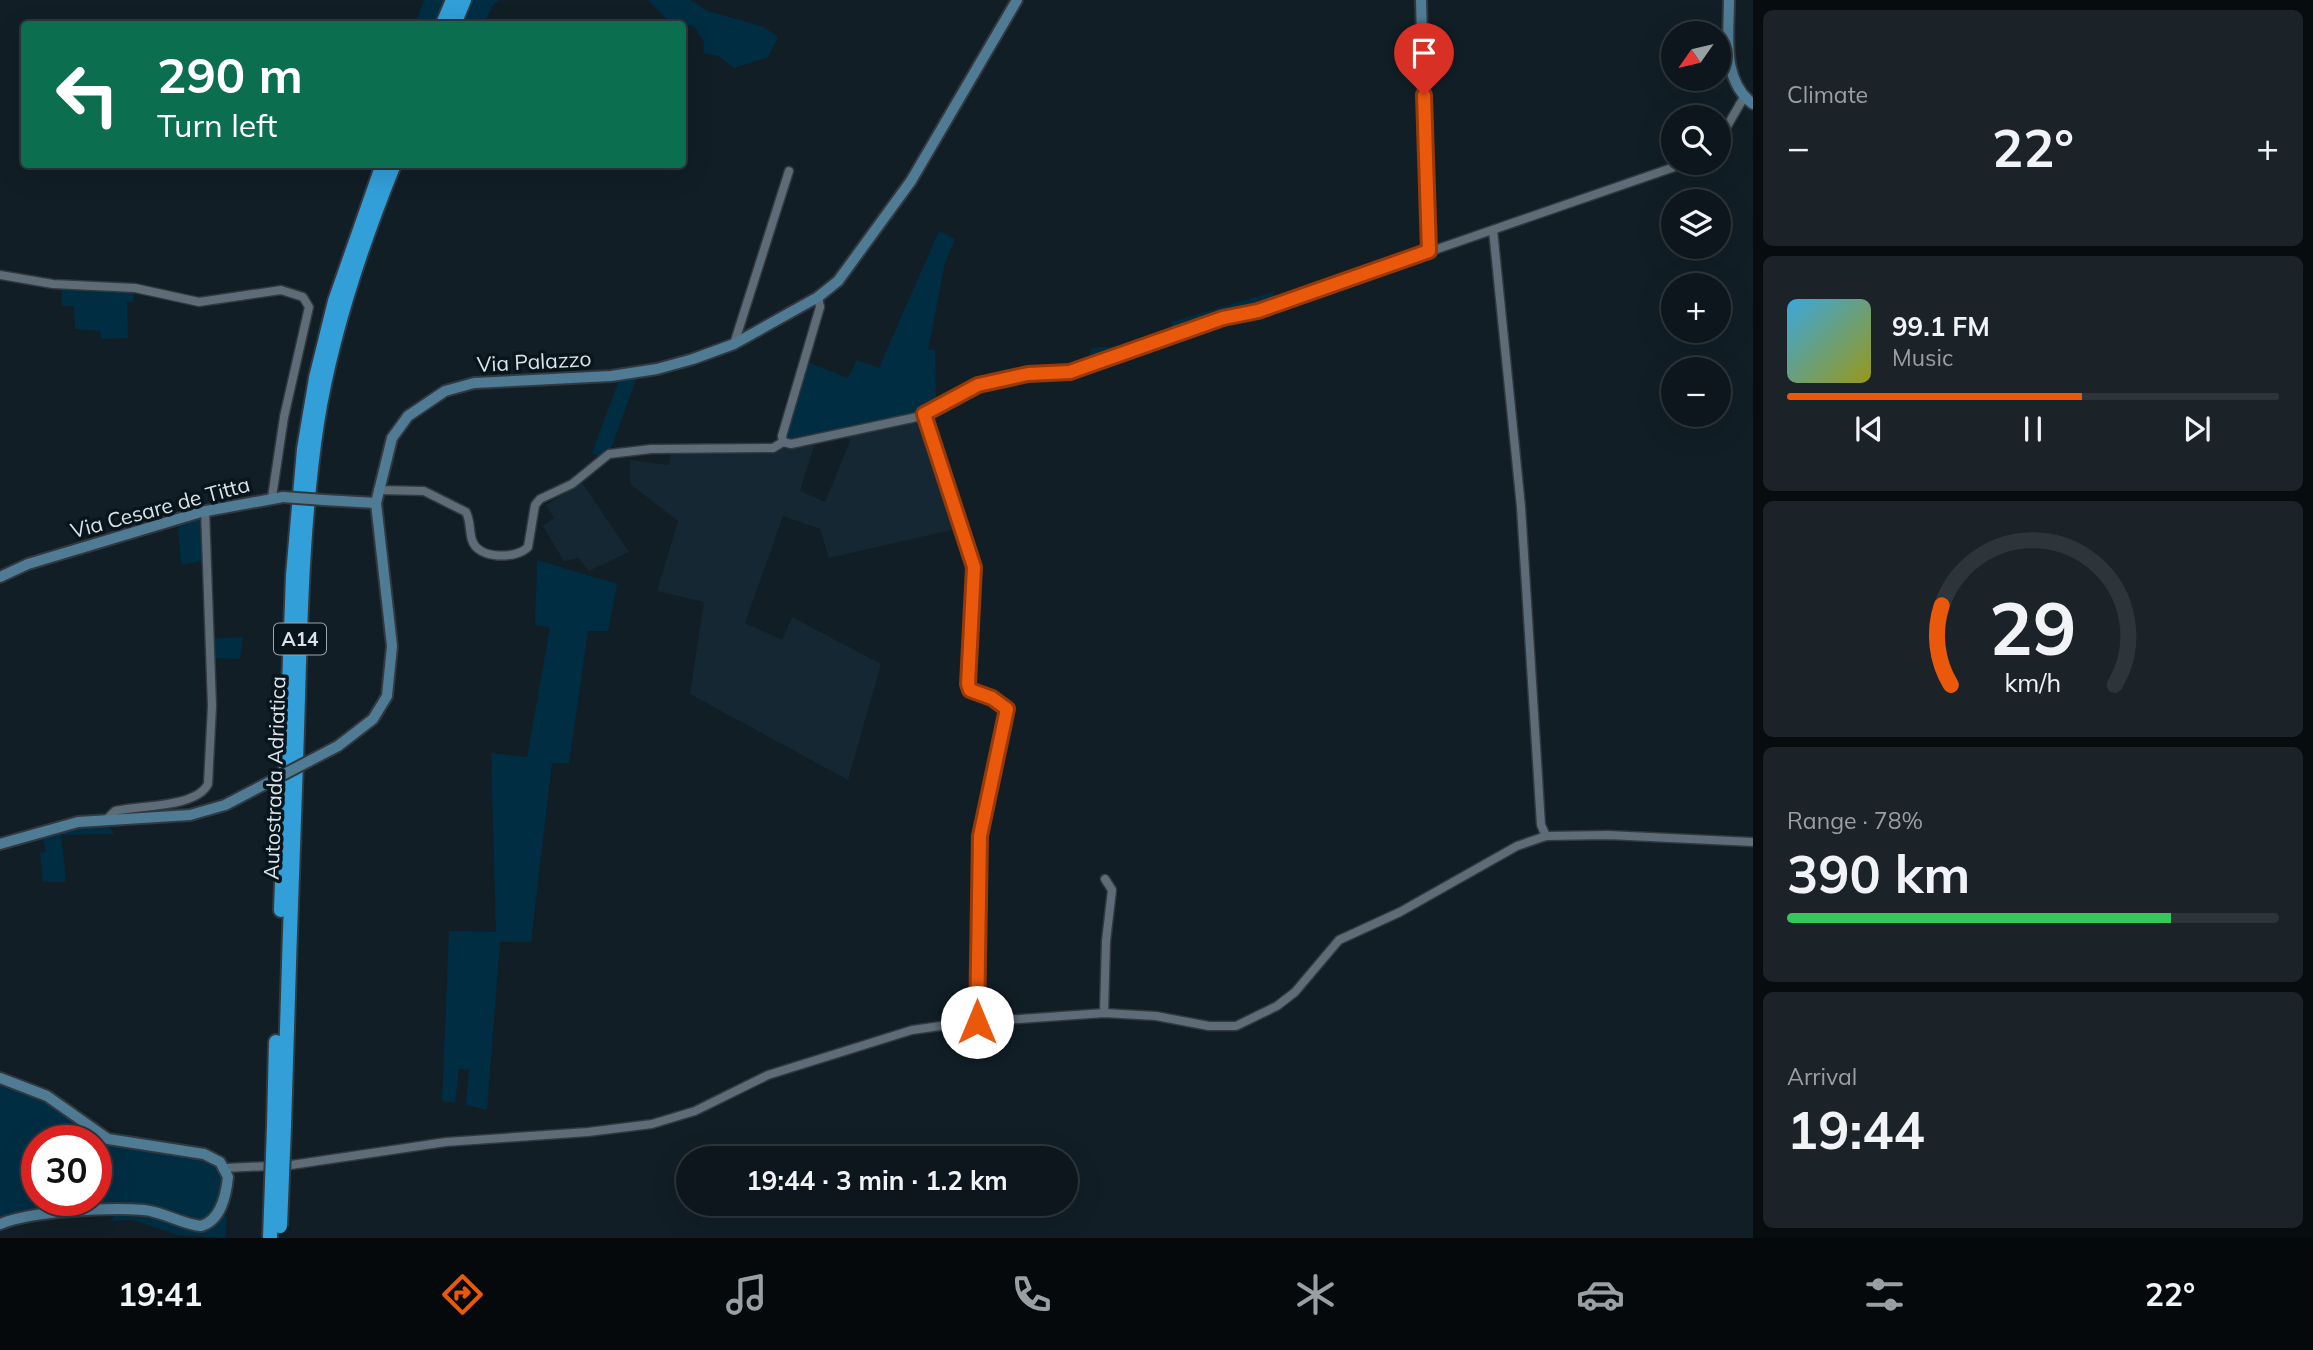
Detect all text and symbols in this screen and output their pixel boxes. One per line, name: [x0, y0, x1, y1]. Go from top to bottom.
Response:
north arrow: [1661, 21, 1731, 91]
map controls: [1661, 21, 1731, 427]
pin: [1394, 23, 1454, 95]
icon: arrive: [1405, 34, 1443, 72]
text: 290 m: [157, 44, 303, 105]
icon: left: [42, 49, 133, 140]
text: Climate: [1787, 80, 1868, 109]
text: Turn left: [157, 105, 277, 145]
button: search: [1661, 105, 1731, 175]
text: 22°: [1992, 115, 2074, 180]
text: −: [1787, 123, 1810, 171]
text: +: [2256, 123, 2279, 171]
button: layers: [1661, 189, 1731, 259]
button: +: [1661, 273, 1731, 343]
text: 99.1 FM: [1892, 310, 1990, 343]
text: Music: [1892, 343, 1953, 372]
street label: Via Palazzo: [476, 345, 592, 377]
button: −: [1661, 357, 1731, 427]
icon: previous: [1850, 410, 1888, 448]
icon: pause: [2014, 410, 2052, 448]
icon: next: [2178, 410, 2216, 448]
street label: Via Cesare de Titta: [68, 471, 252, 543]
text: 29: [1989, 582, 2077, 673]
road number: A14: [274, 624, 326, 654]
text: km/h: [2005, 667, 2061, 698]
street label: Autostrada Adriatica: [257, 676, 291, 880]
text: Range · 78%: [1787, 806, 1923, 835]
text: 390 km: [1787, 841, 1970, 906]
position arrow: [940, 985, 1014, 1059]
text: Arrival: [1787, 1062, 1857, 1091]
text: 19:44: [1787, 1097, 1925, 1162]
speed limit sign: 30: [21, 1125, 112, 1216]
text: 19:44 · 3 min · 1.2 km: [746, 1164, 1008, 1197]
icon: directions: [438, 1270, 487, 1319]
icon: music: [722, 1270, 771, 1319]
icon: phone: [1007, 1270, 1056, 1319]
icon: climate: [1291, 1270, 1340, 1319]
icon: car: [1576, 1270, 1625, 1319]
icon: filters: [1860, 1270, 1909, 1319]
text: 19:41: [118, 1274, 202, 1314]
text: 22°: [2145, 1274, 2195, 1314]

